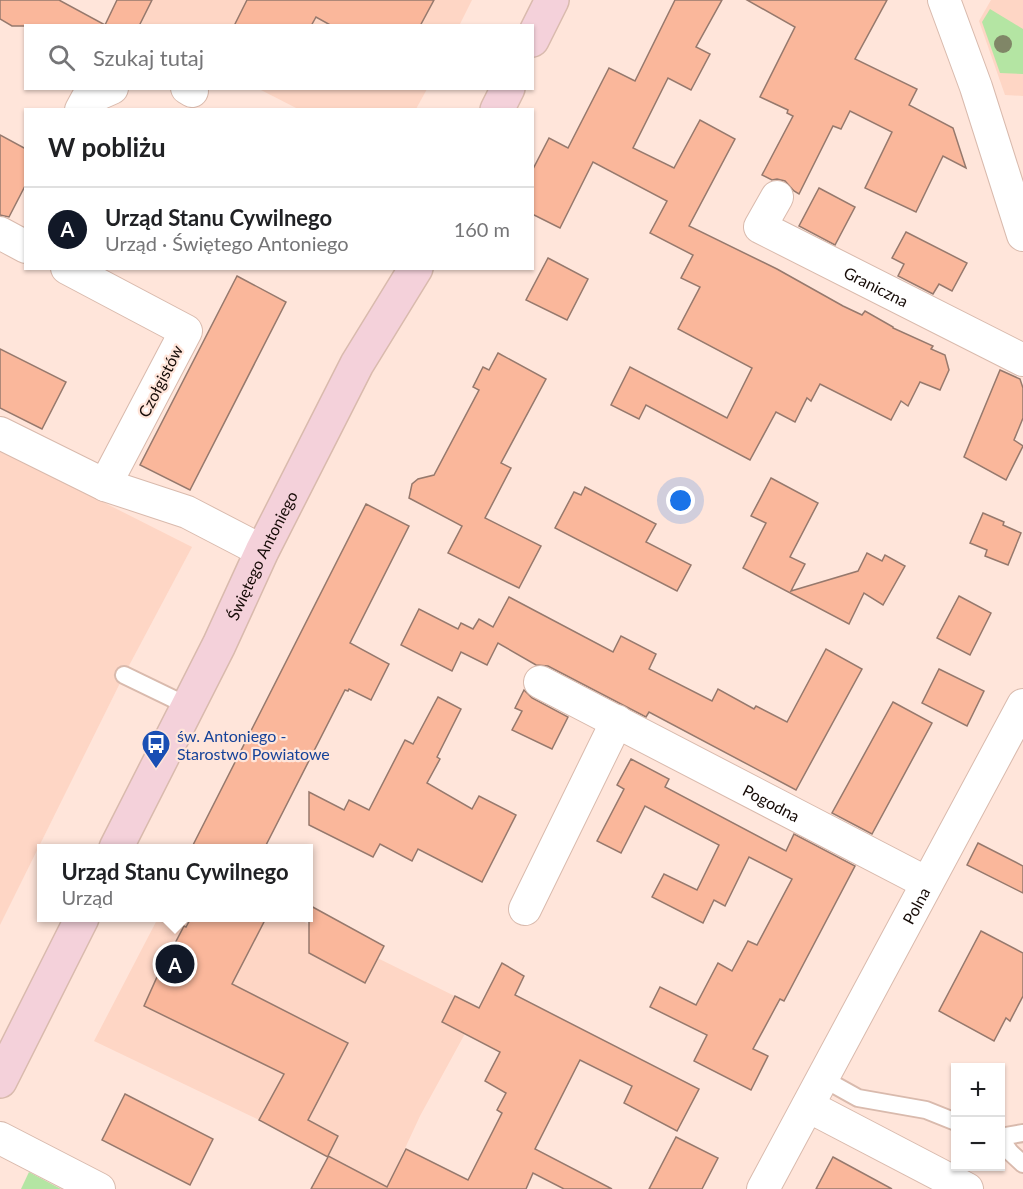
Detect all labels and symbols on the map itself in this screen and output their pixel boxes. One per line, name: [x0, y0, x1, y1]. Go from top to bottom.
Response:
street label: Graniczna: [841, 262, 912, 310]
street label: Czołgistów: [134, 342, 186, 420]
your location: [666, 486, 695, 515]
street label: Świętego Antoniego: [222, 487, 301, 623]
place label: św. Antoniego - Starostwo Powiatowe: [177, 726, 330, 763]
bus stop icon: św. Antoniego - Starostwo Powiatowe: [140, 728, 172, 770]
street label: Pogodna: [740, 780, 803, 825]
street label: Polna: [898, 884, 933, 927]
pin: A: [156, 942, 195, 986]

